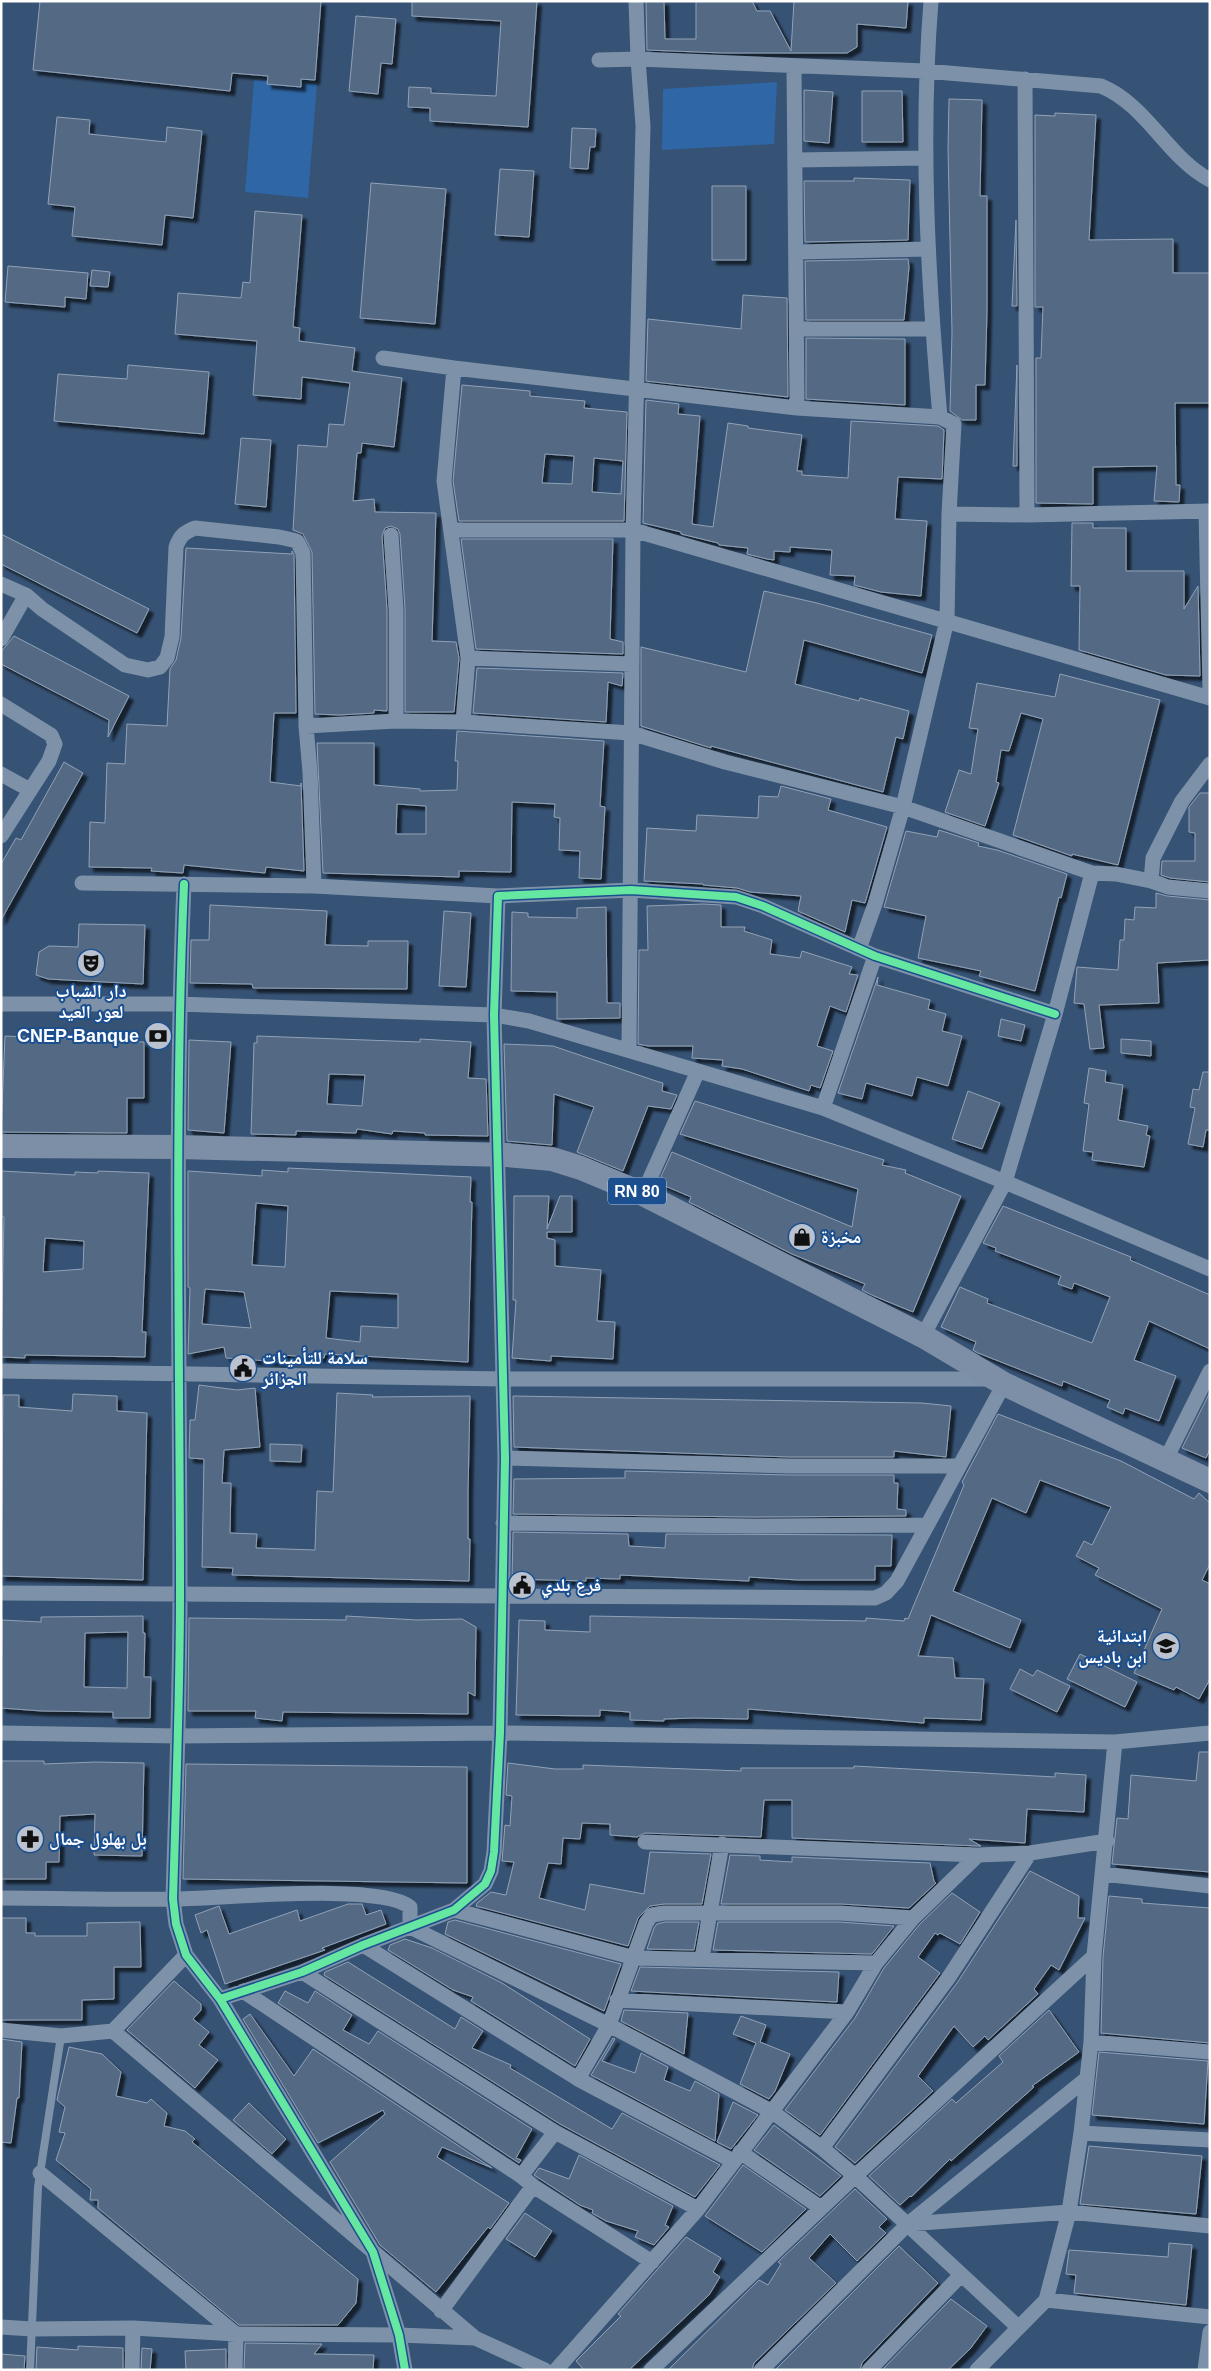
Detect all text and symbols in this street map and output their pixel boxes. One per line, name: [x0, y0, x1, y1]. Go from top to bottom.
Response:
theatre icon: دار الشباب لعور العيد: [76, 948, 106, 978]
place label: دار الشباب لعور العيد: [55, 981, 127, 1022]
bank icon: CNEP-Banque: [143, 1021, 173, 1051]
place label: CNEP-Banque: [17, 1026, 139, 1046]
road number: RN 80: [608, 1178, 666, 1204]
shop icon: مخبزة: [787, 1222, 817, 1252]
place label: مخبزة: [821, 1227, 861, 1248]
place label: سلامة للتأمينات الجزائر: [261, 1347, 368, 1389]
public building icon: سلامة للتأمينات الجزائر: [228, 1353, 258, 1383]
public building icon: فرع بلدي: [507, 1570, 537, 1600]
place label: فرع بلدي: [541, 1575, 601, 1599]
place label: ابتدائية ابن باديس: [1078, 1626, 1147, 1668]
school or university icon: ابتدائية ابن باديس: [1151, 1631, 1181, 1661]
pharmacy icon: بل بهلول جمال: [15, 1824, 45, 1854]
place label: بل بهلول جمال: [49, 1829, 147, 1850]

